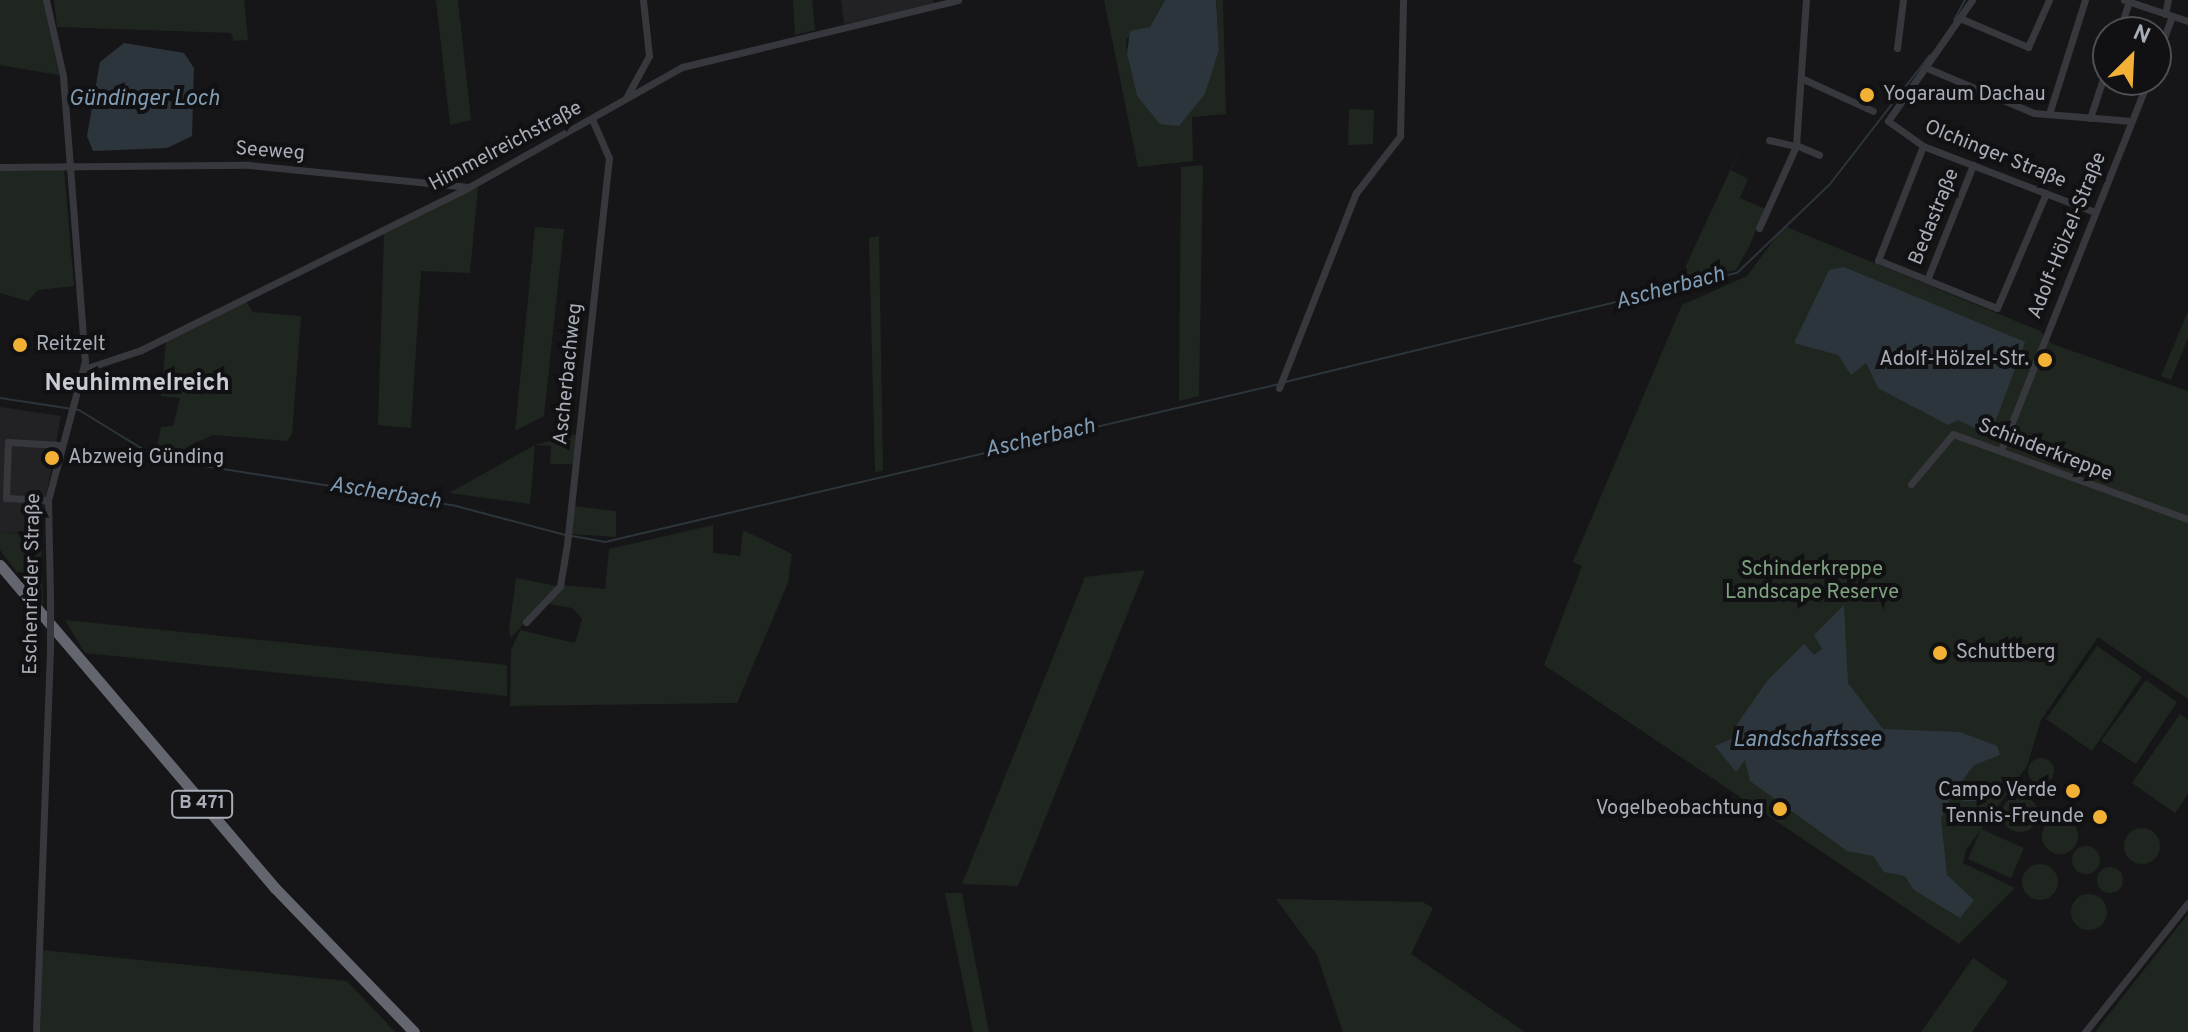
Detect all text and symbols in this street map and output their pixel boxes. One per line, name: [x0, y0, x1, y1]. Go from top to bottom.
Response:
north arrow: [2092, 16, 2172, 96]
text: N: [2128, 20, 2154, 51]
place label: Yogaraum Dachau: [1883, 83, 2046, 107]
marker: Yogaraum Dachau: [1858, 86, 1876, 104]
water label: Gündinger Loch: [69, 87, 219, 113]
street label: Himmelreichstraße: [426, 97, 586, 197]
street label: Olchinger Straße: [1921, 116, 2069, 194]
street label: Seeweg: [234, 138, 306, 166]
street label: Adolf-Hölzel-Straße: [2024, 149, 2112, 323]
street label: Bedastraße: [1905, 165, 1965, 269]
water label: Ascherbach: [1612, 262, 1728, 316]
street label: Ascherbachweg: [550, 302, 588, 446]
place label: Reitzelt: [36, 333, 105, 357]
marker: Reitzelt: [11, 336, 29, 354]
place label: Adolf-Hölzel-Str.: [1879, 348, 2029, 372]
marker: Adolf-Hölzel-Str.: [2036, 351, 2054, 369]
district label: Neuhimmelreich: [44, 371, 230, 399]
water label: Ascherbach: [982, 414, 1098, 464]
street label: Schinderkreppe: [1974, 414, 2116, 488]
place label: Abzweig Günding: [68, 446, 224, 470]
marker: Abzweig Günding: [43, 449, 61, 467]
water label: Ascherbach: [328, 472, 442, 516]
street label: Eschenrieder Straße: [19, 493, 47, 675]
park label: Schinderkreppe Landscape Reserve: [1725, 559, 1899, 606]
place label: Schuttberg: [1956, 641, 2056, 665]
marker: Schuttberg: [1931, 644, 1949, 662]
water label: Landschaftssee: [1733, 728, 1881, 754]
place label: Campo Verde: [1937, 779, 2057, 803]
marker: Campo Verde: [2064, 782, 2082, 800]
road number: B 471: [170, 790, 234, 818]
place label: Vogelbeobachtung: [1596, 797, 1764, 821]
marker: Vogelbeobachtung: [1771, 800, 1789, 818]
place label: Tennis-Freunde: [1945, 805, 2084, 829]
marker: Tennis-Freunde: [2091, 808, 2109, 826]

